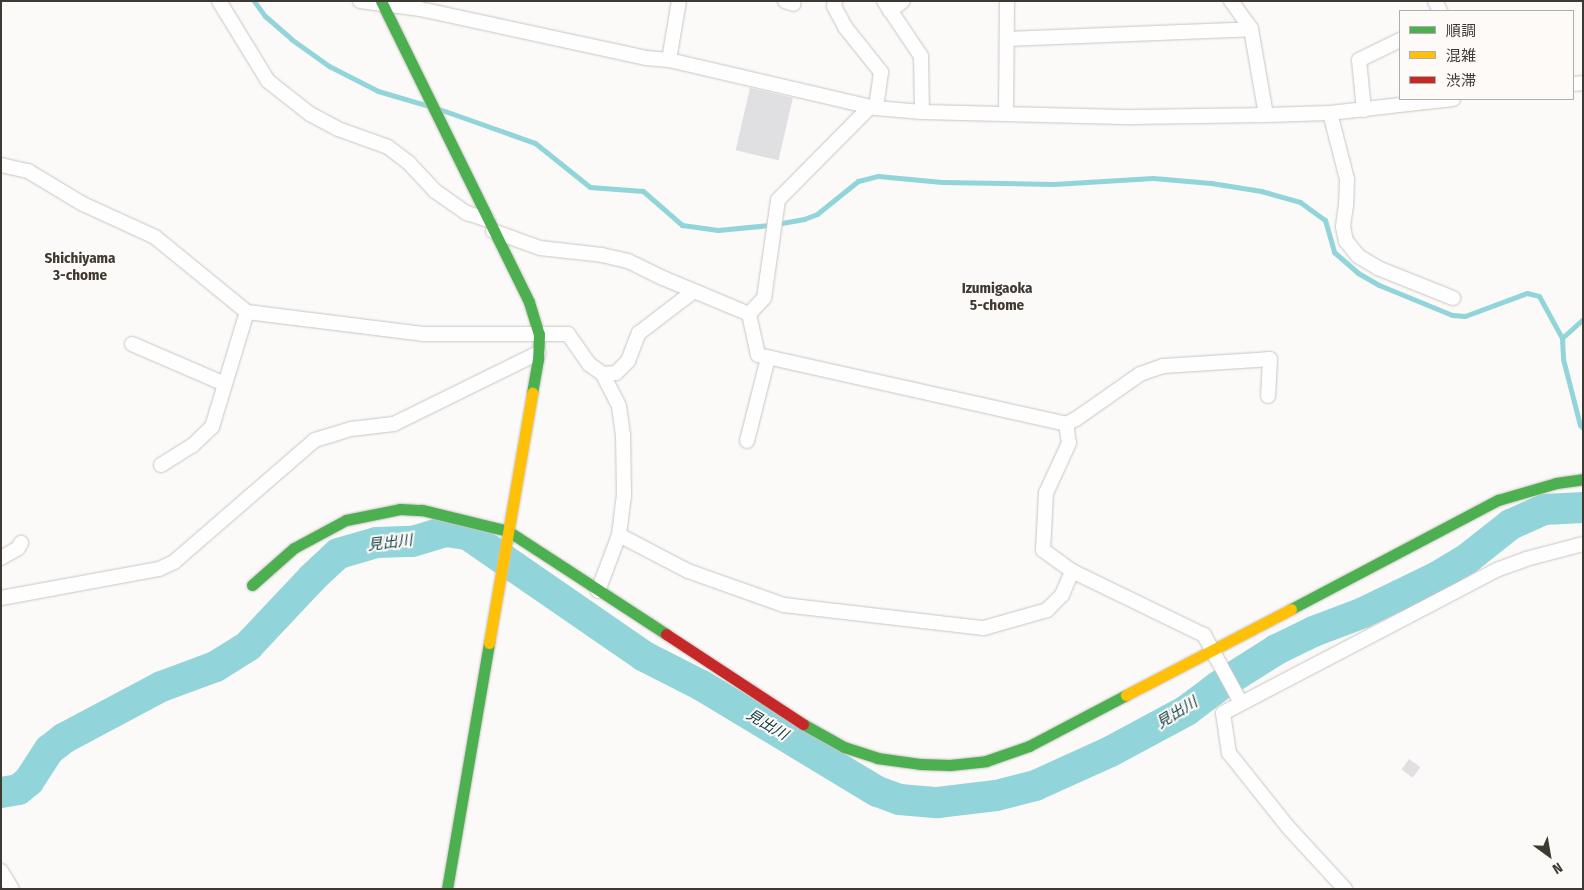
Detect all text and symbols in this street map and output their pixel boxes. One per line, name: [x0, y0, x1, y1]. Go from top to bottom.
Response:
legend: [1399, 10, 1574, 100]
text: 順調: [1446, 22, 1476, 40]
text: 混雑: [1446, 47, 1476, 65]
text: 渋滞: [1446, 72, 1476, 90]
district label: Shichiyama 3-chome: [44, 249, 116, 284]
district label: Izumigaoka 5-chome: [962, 279, 1032, 314]
water label: 見出川: [367, 531, 413, 555]
water label: 見出川: [1153, 693, 1201, 733]
water label: 見出川: [743, 706, 791, 744]
north arrow: [1524, 830, 1574, 880]
text: N: [1549, 859, 1565, 878]

